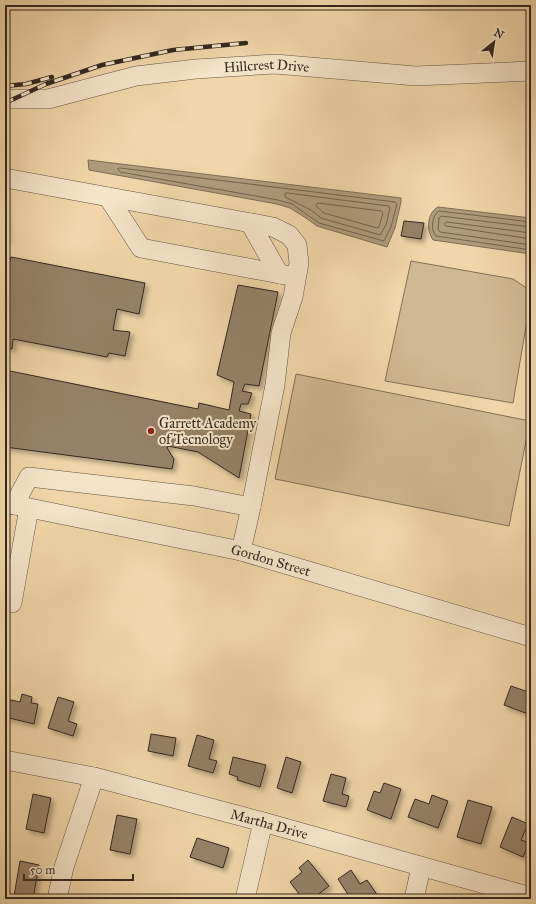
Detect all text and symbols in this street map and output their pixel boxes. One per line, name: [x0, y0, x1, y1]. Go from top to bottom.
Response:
north arrow: [474, 22, 514, 62]
text: N: [491, 26, 507, 42]
street label: Hillcrest Drive: [223, 55, 310, 76]
place label: Garrett Academy of Tecnology: [159, 415, 257, 448]
marker: Garrett Academy of Tecnology: [146, 426, 156, 436]
street label: Gordon Street: [230, 541, 313, 580]
street label: Martha Drive: [229, 805, 310, 843]
scale bar: [24, 856, 133, 882]
text: 50 m: [30, 863, 55, 877]

